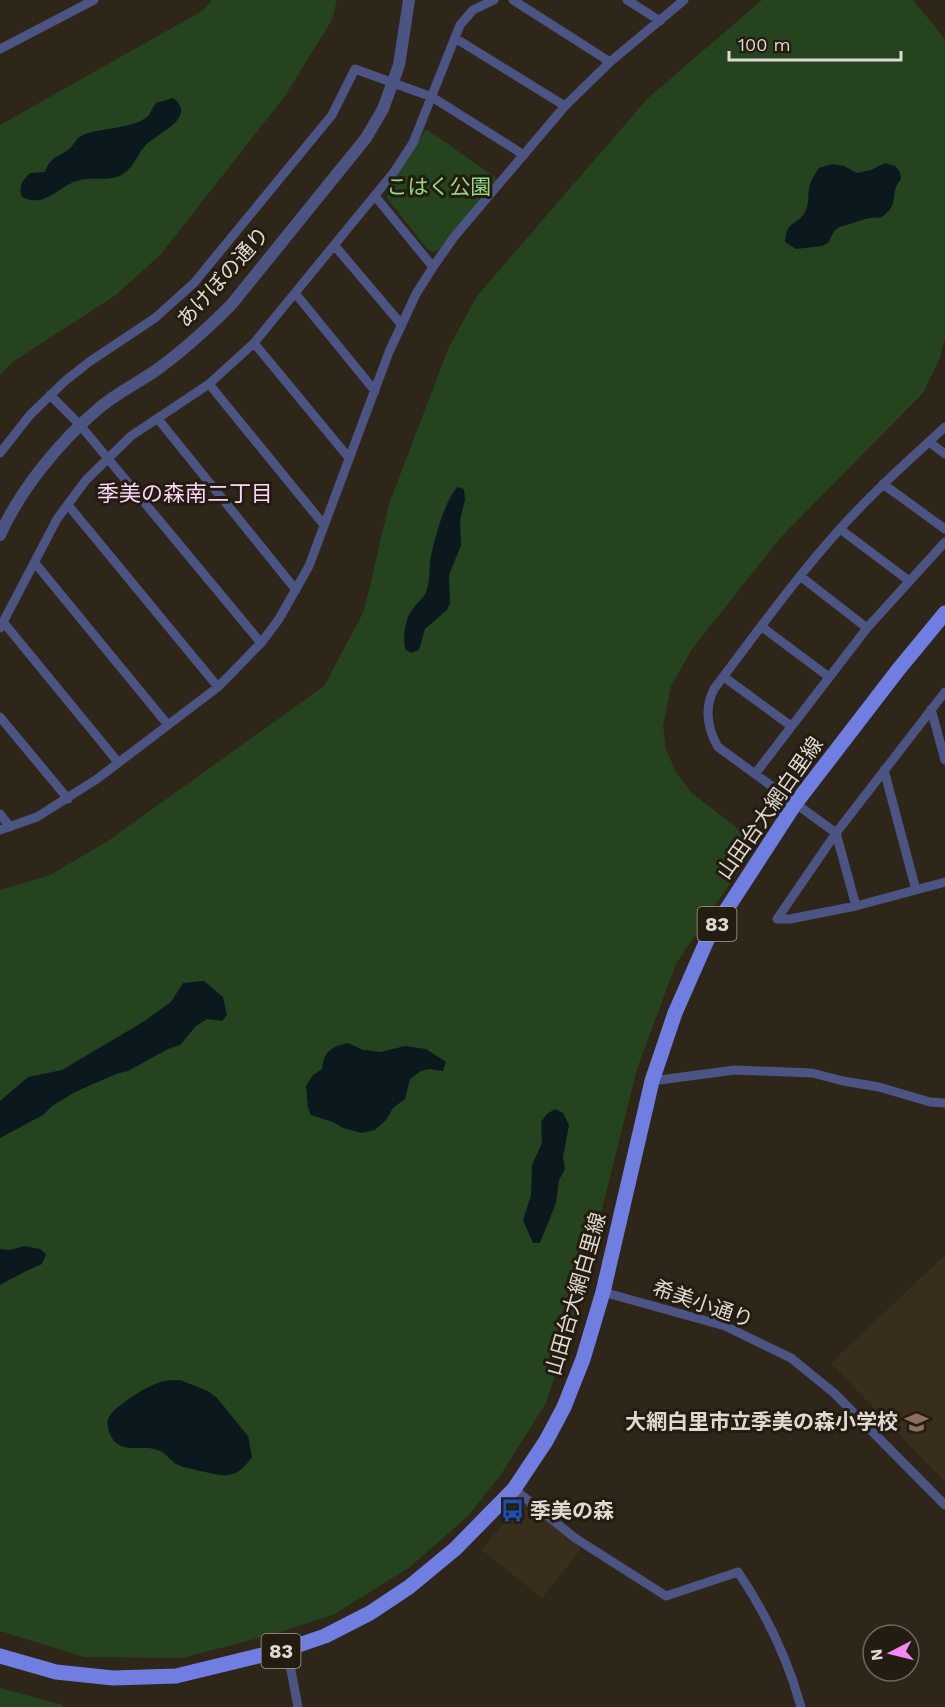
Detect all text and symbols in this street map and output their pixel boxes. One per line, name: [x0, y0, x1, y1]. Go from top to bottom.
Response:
scale bar: [729, 24, 902, 62]
text: 100 m: [738, 34, 791, 55]
park label: こはく公園: [387, 174, 492, 199]
street label: あけぼの通り: [171, 221, 274, 332]
district label: 季美の森南二丁目: [97, 481, 273, 506]
street label: 山田台大網白里線: [711, 732, 828, 884]
road number: 83: [698, 907, 736, 941]
street label: 山田台大網白里線: [540, 1210, 611, 1378]
street label: 希美小通り: [649, 1275, 757, 1332]
place label: 大網白里市立季美の森小学校: [625, 1409, 898, 1434]
school or university icon: 大網白里市立季美の森小学校: [903, 1409, 929, 1435]
bus stop icon: 季美の森: [499, 1498, 525, 1524]
place label: 季美の森: [530, 1498, 614, 1523]
north arrow: [861, 1623, 921, 1683]
road number: 83: [262, 1634, 300, 1668]
text: N: [866, 1648, 887, 1662]

